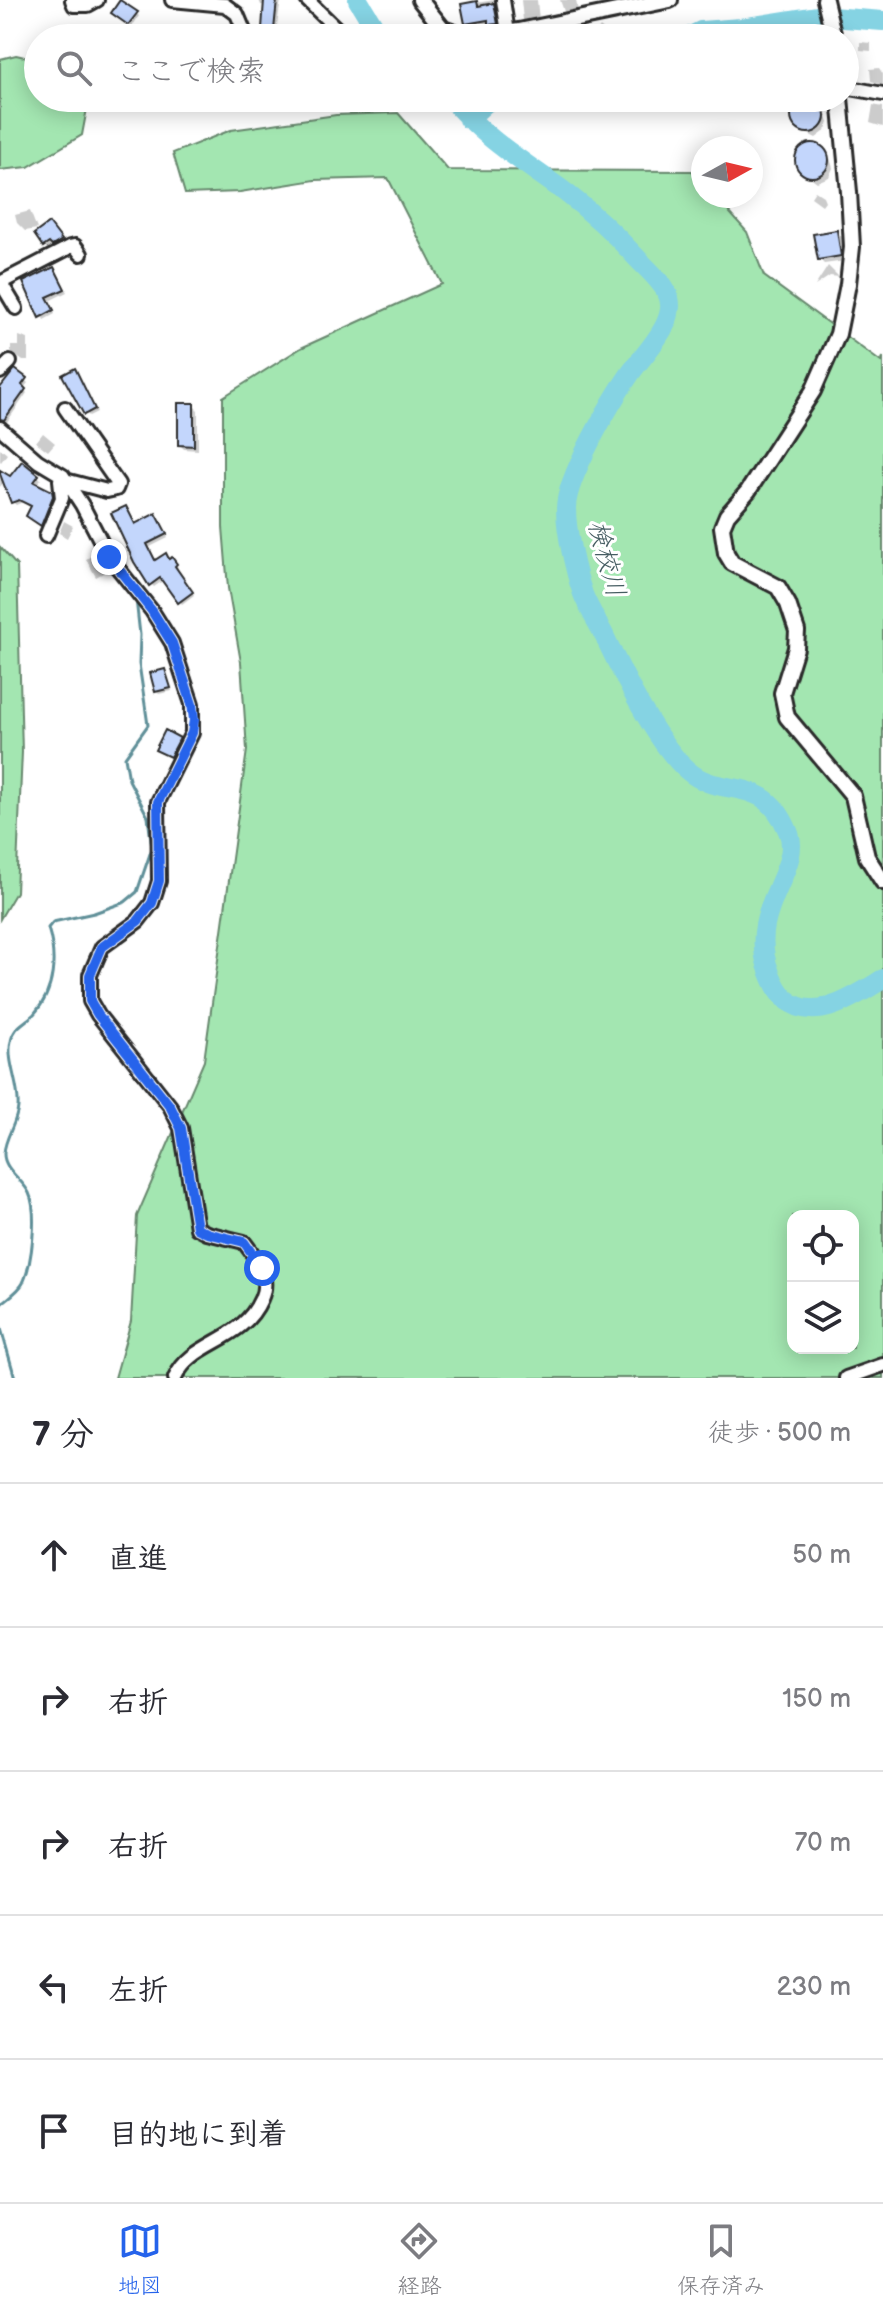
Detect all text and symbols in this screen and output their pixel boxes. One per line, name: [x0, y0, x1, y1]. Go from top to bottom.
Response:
search box: [24, 24, 859, 112]
icon: search: [52, 46, 96, 90]
text: ここで検索: [116, 54, 266, 90]
north arrow: [691, 136, 763, 208]
water label: 検校川: [581, 517, 631, 601]
route end: [91, 539, 127, 575]
map controls: [787, 1210, 859, 1354]
button: locate: [787, 1210, 859, 1282]
route start: [244, 1250, 280, 1286]
button: layers: [787, 1282, 859, 1354]
text: 7 分: [32, 1414, 94, 1455]
text: 徒歩 · 500 m: [708, 1418, 851, 1449]
icon: ahead: [32, 1533, 76, 1577]
text: 50 m: [792, 1540, 851, 1571]
text: 直進: [108, 1541, 168, 1577]
icon: right: [32, 1677, 76, 1721]
text: 150 m: [782, 1684, 851, 1715]
text: 右折: [108, 1685, 168, 1721]
icon: right: [32, 1821, 76, 1865]
text: 70 m: [794, 1828, 851, 1859]
text: 右折: [108, 1829, 168, 1865]
icon: left: [32, 1965, 76, 2009]
text: 230 m: [776, 1972, 851, 2003]
text: 左折: [108, 1973, 168, 2009]
icon: arrive: [32, 2109, 76, 2153]
text: 目的地に到着: [108, 2117, 288, 2153]
tab: 地図: [118, 2219, 162, 2300]
tab: 経路: [397, 2219, 441, 2300]
tab: 保存済み: [677, 2219, 765, 2300]

